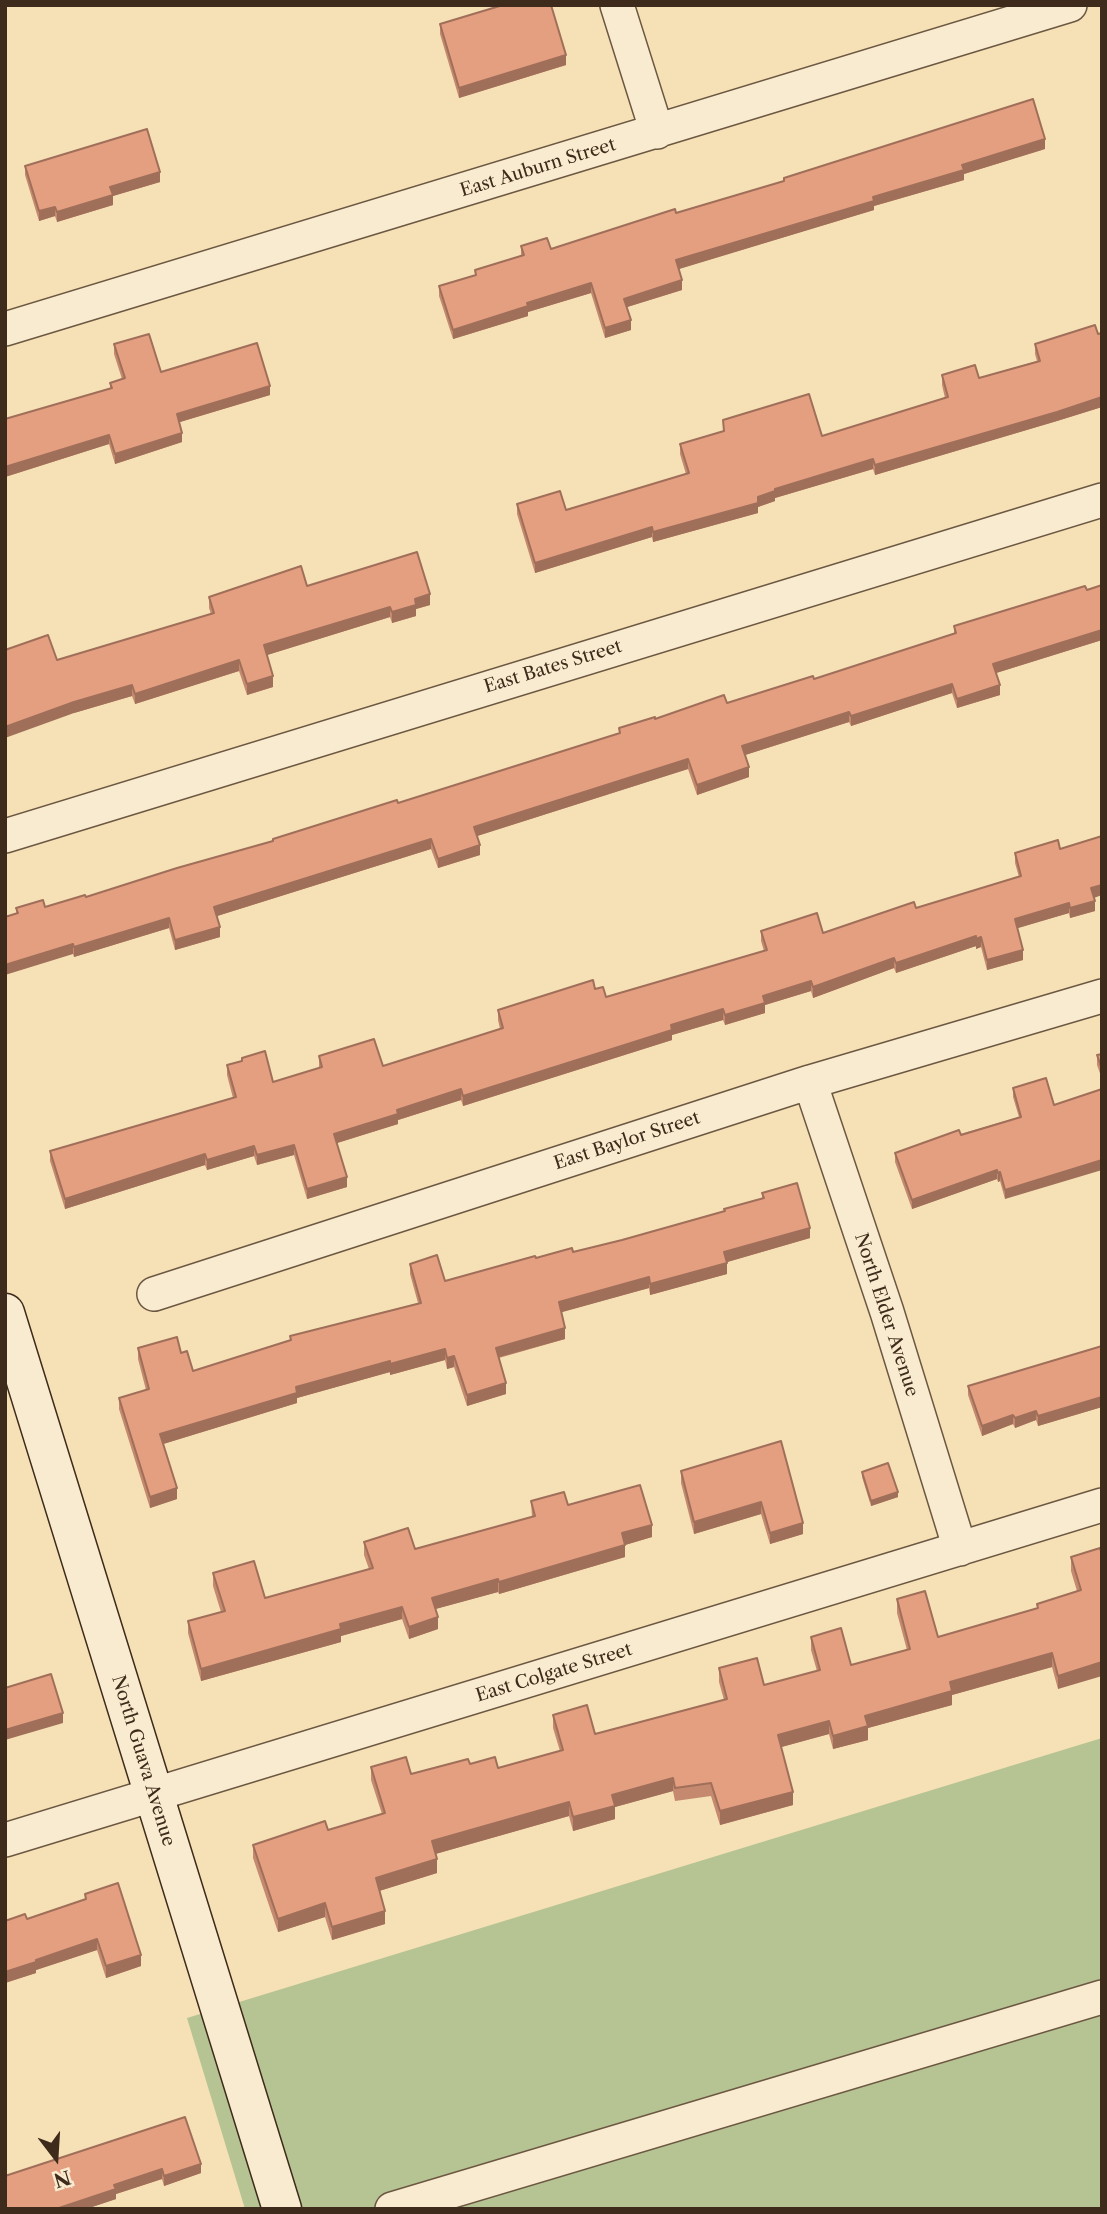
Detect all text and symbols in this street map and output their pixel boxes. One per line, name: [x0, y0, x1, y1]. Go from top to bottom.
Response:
street label: East Auburn Street: [458, 134, 618, 202]
street label: East Bates Street: [481, 636, 625, 698]
street label: East Baylor Street: [551, 1107, 703, 1175]
street label: North Elder Avenue: [849, 1231, 923, 1399]
street label: East Colgate Street: [473, 1639, 635, 1707]
street label: North Guava Avenue: [107, 1673, 179, 1849]
north arrow: [21, 2123, 91, 2193]
text: N: [51, 2165, 74, 2192]

